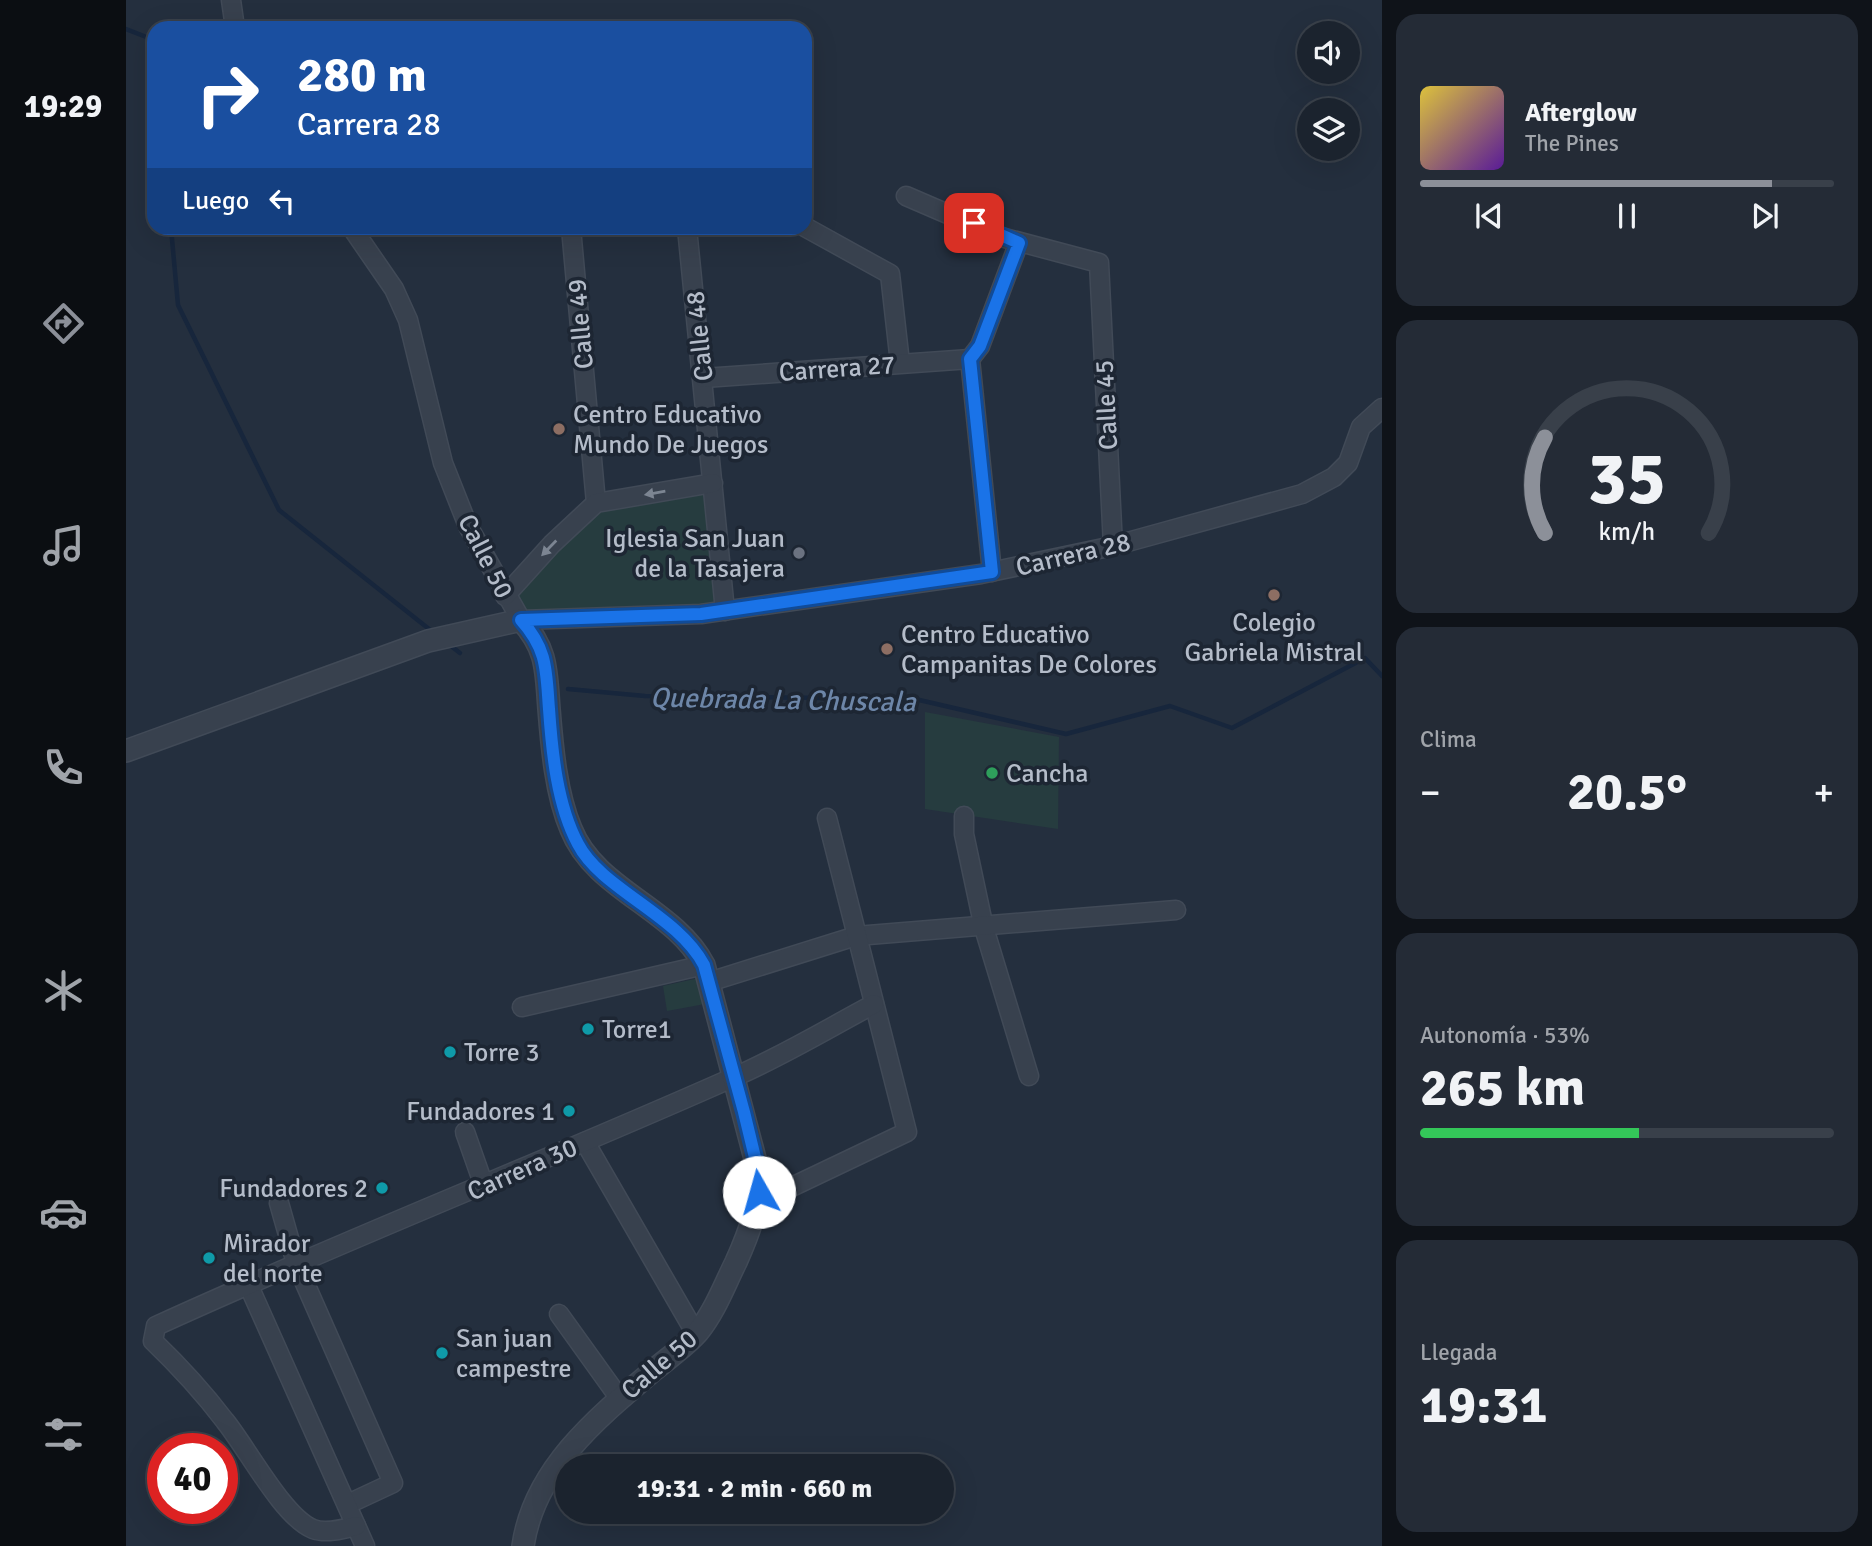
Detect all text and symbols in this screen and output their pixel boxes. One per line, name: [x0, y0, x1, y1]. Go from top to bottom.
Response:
map controls: [1297, 21, 1360, 161]
button: sound: [1297, 21, 1360, 84]
text: 280 m: [297, 45, 427, 105]
icon: right: [182, 49, 273, 140]
text: 19:29: [24, 87, 102, 126]
text: Afterglow: [1525, 97, 1637, 129]
button: layers: [1297, 98, 1360, 161]
text: Carrera 28: [297, 105, 441, 144]
text: The Pines: [1525, 129, 1619, 158]
icon: left: [263, 182, 301, 220]
text: Luego: [182, 185, 249, 217]
pin: [944, 193, 1004, 253]
icon: previous: [1470, 197, 1508, 235]
icon: pause: [1608, 197, 1646, 235]
icon: next: [1746, 197, 1784, 235]
icon: arrive: [955, 204, 993, 242]
street label: Calle 49: [561, 278, 601, 370]
street label: Calle 48: [679, 289, 721, 382]
icon: directions: [39, 299, 88, 348]
street label: Carrera 27: [778, 349, 896, 389]
street label: Calle 45: [1089, 359, 1125, 451]
place label: Centro Educativo Mundo De Juegos: [573, 399, 768, 461]
marker: Centro Educativo Mundo De Juegos: [551, 421, 567, 437]
text: 35: [1588, 435, 1666, 524]
one-way arrow: [644, 488, 666, 499]
street label: Calle 50: [450, 509, 520, 604]
text: km/h: [1599, 515, 1655, 546]
icon: music: [39, 521, 88, 570]
place label: Iglesia San Juan de la Tasajera: [605, 523, 785, 585]
street label: Carrera 28: [1013, 526, 1134, 584]
one-way arrow: [541, 539, 557, 556]
marker: Iglesia San Juan de la Tasajera: [791, 545, 807, 561]
marker: Colegio Gabriela Mistral: [1266, 587, 1282, 603]
place label: Colegio Gabriela Mistral: [1185, 607, 1363, 669]
place label: Centro Educativo Campanitas De Colores: [901, 619, 1157, 681]
marker: Centro Educativo Campanitas De Colores: [879, 641, 895, 657]
water label: Quebrada La Chuscala: [650, 681, 917, 719]
text: Clima: [1420, 725, 1477, 754]
icon: phone: [39, 743, 88, 792]
place label: Cancha: [1006, 758, 1089, 790]
text: 20.5°: [1567, 760, 1687, 824]
marker: Cancha: [984, 765, 1000, 781]
text: −: [1420, 769, 1441, 816]
text: +: [1813, 769, 1834, 816]
icon: climate: [39, 966, 88, 1015]
place label: Torre1: [602, 1014, 672, 1046]
marker: Torre1: [580, 1021, 596, 1037]
text: Autonomía · 53%: [1420, 1021, 1590, 1050]
place label: Torre 3: [464, 1037, 540, 1069]
marker: Torre 3: [442, 1044, 458, 1060]
text: 265 km: [1420, 1056, 1585, 1120]
place label: Fundadores 1: [406, 1096, 555, 1128]
marker: Fundadores 1: [561, 1103, 577, 1119]
street label: Carrera 30: [463, 1132, 582, 1208]
position arrow: [722, 1155, 796, 1229]
place label: Fundadores 2: [219, 1173, 368, 1205]
marker: Fundadores 2: [374, 1180, 390, 1196]
icon: car: [39, 1188, 88, 1237]
place label: Mirador del norte: [223, 1228, 323, 1290]
marker: Mirador del norte: [201, 1250, 217, 1266]
place label: San juan campestre: [456, 1323, 572, 1385]
street label: Calle 50: [615, 1323, 704, 1406]
text: Llegada: [1420, 1338, 1497, 1367]
marker: San juan campestre: [434, 1345, 450, 1361]
text: 19:31: [1420, 1373, 1548, 1437]
icon: filters: [39, 1410, 88, 1459]
speed limit sign: 40: [147, 1433, 238, 1524]
text: 19:31 · 2 min · 660 m: [637, 1473, 872, 1505]

